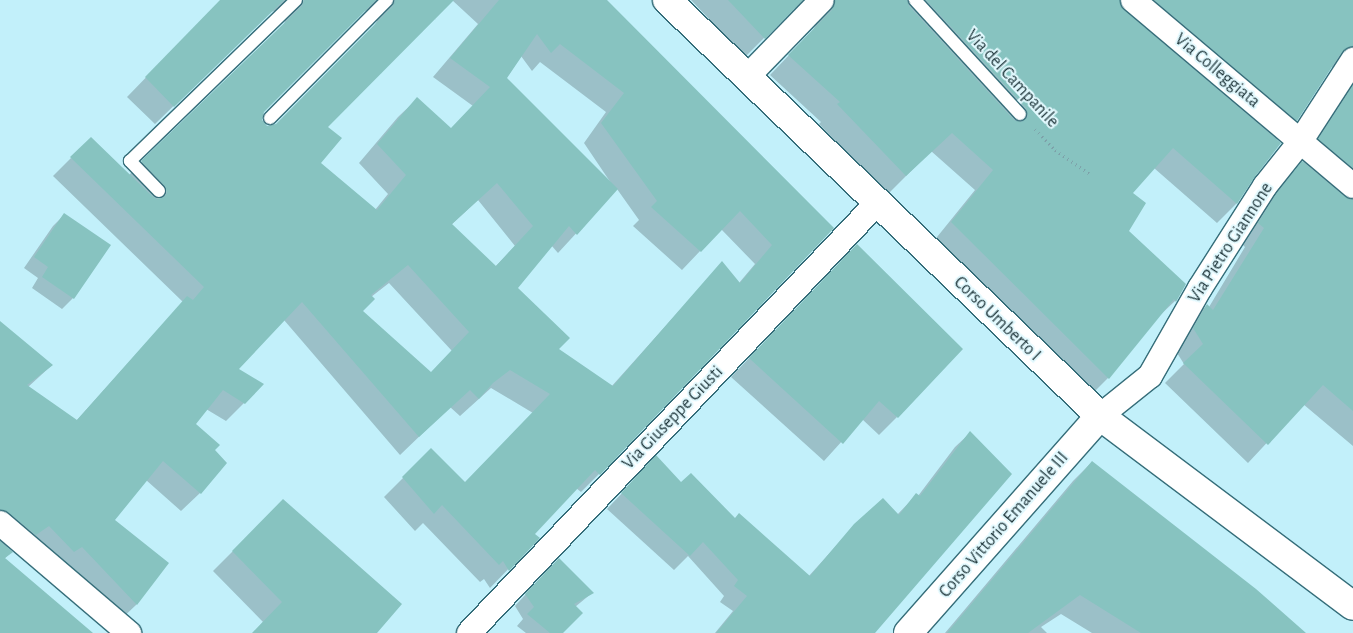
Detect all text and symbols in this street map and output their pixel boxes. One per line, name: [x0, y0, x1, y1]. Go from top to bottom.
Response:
street label: Via del Campanile: [961, 25, 1063, 133]
street label: Via Colleggiata: [1170, 29, 1264, 113]
street label: Via Pietro Giannone: [1184, 179, 1278, 307]
street label: Corso Umberto I: [949, 272, 1045, 366]
street label: Via Giuseppe Giusti: [618, 362, 728, 474]
street label: Corso Vittorio Emanuele III: [935, 448, 1073, 602]

